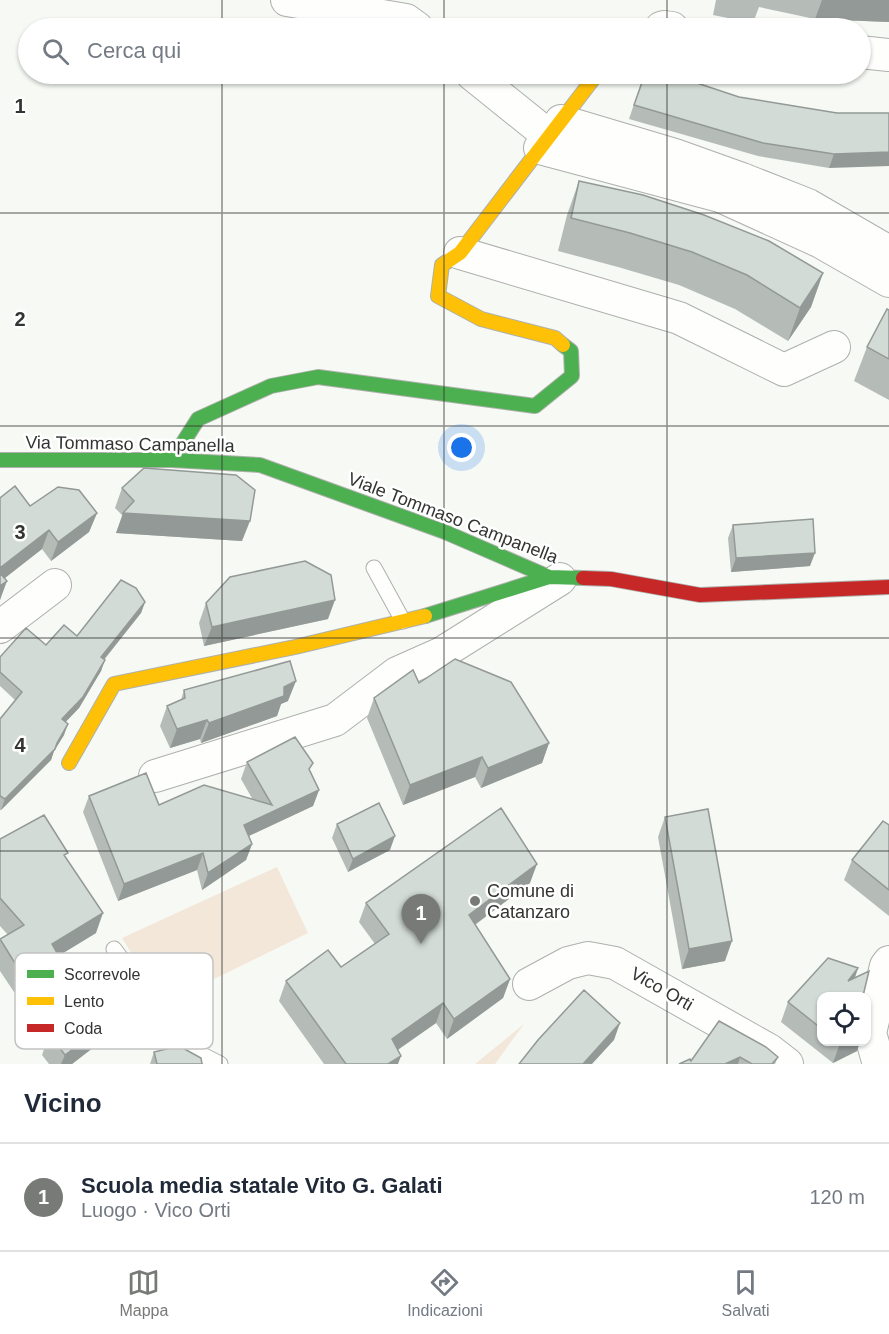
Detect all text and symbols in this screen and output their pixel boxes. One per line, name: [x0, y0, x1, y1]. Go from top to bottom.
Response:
search box: [18, 18, 871, 84]
icon: search: [39, 35, 72, 68]
text: Cerca qui: [87, 38, 181, 63]
text: 1: [14, 95, 26, 117]
text: 2: [14, 308, 26, 330]
street label: Via Tommaso Campanella: [25, 432, 236, 456]
your location: [447, 433, 476, 462]
street label: Viale Tommaso Campanella: [345, 469, 562, 568]
text: 3: [14, 521, 26, 543]
text: 4: [14, 734, 26, 756]
place label: Comune di Catanzaro: [487, 881, 574, 922]
pin: 1: [402, 894, 440, 944]
marker: Comune di Catanzaro: [468, 894, 482, 908]
legend: [15, 953, 213, 1049]
street label: Vico Orti: [627, 963, 697, 1015]
text: Scorrevole: [64, 966, 141, 983]
map controls: [817, 992, 871, 1046]
button: locate: [817, 992, 871, 1046]
text: Lento: [64, 993, 104, 1010]
text: Coda: [64, 1020, 102, 1037]
text: Vicino: [24, 1088, 102, 1118]
text: Scuola media statale Vito G. Galati: [81, 1173, 443, 1198]
text: 1: [38, 1186, 49, 1208]
text: 120 m: [809, 1186, 865, 1208]
text: Luogo · Vico Orti: [81, 1199, 231, 1221]
tab: Mappa: [119, 1266, 168, 1320]
tab: Indicazioni: [407, 1266, 483, 1320]
tab: Salvati: [722, 1266, 770, 1320]

